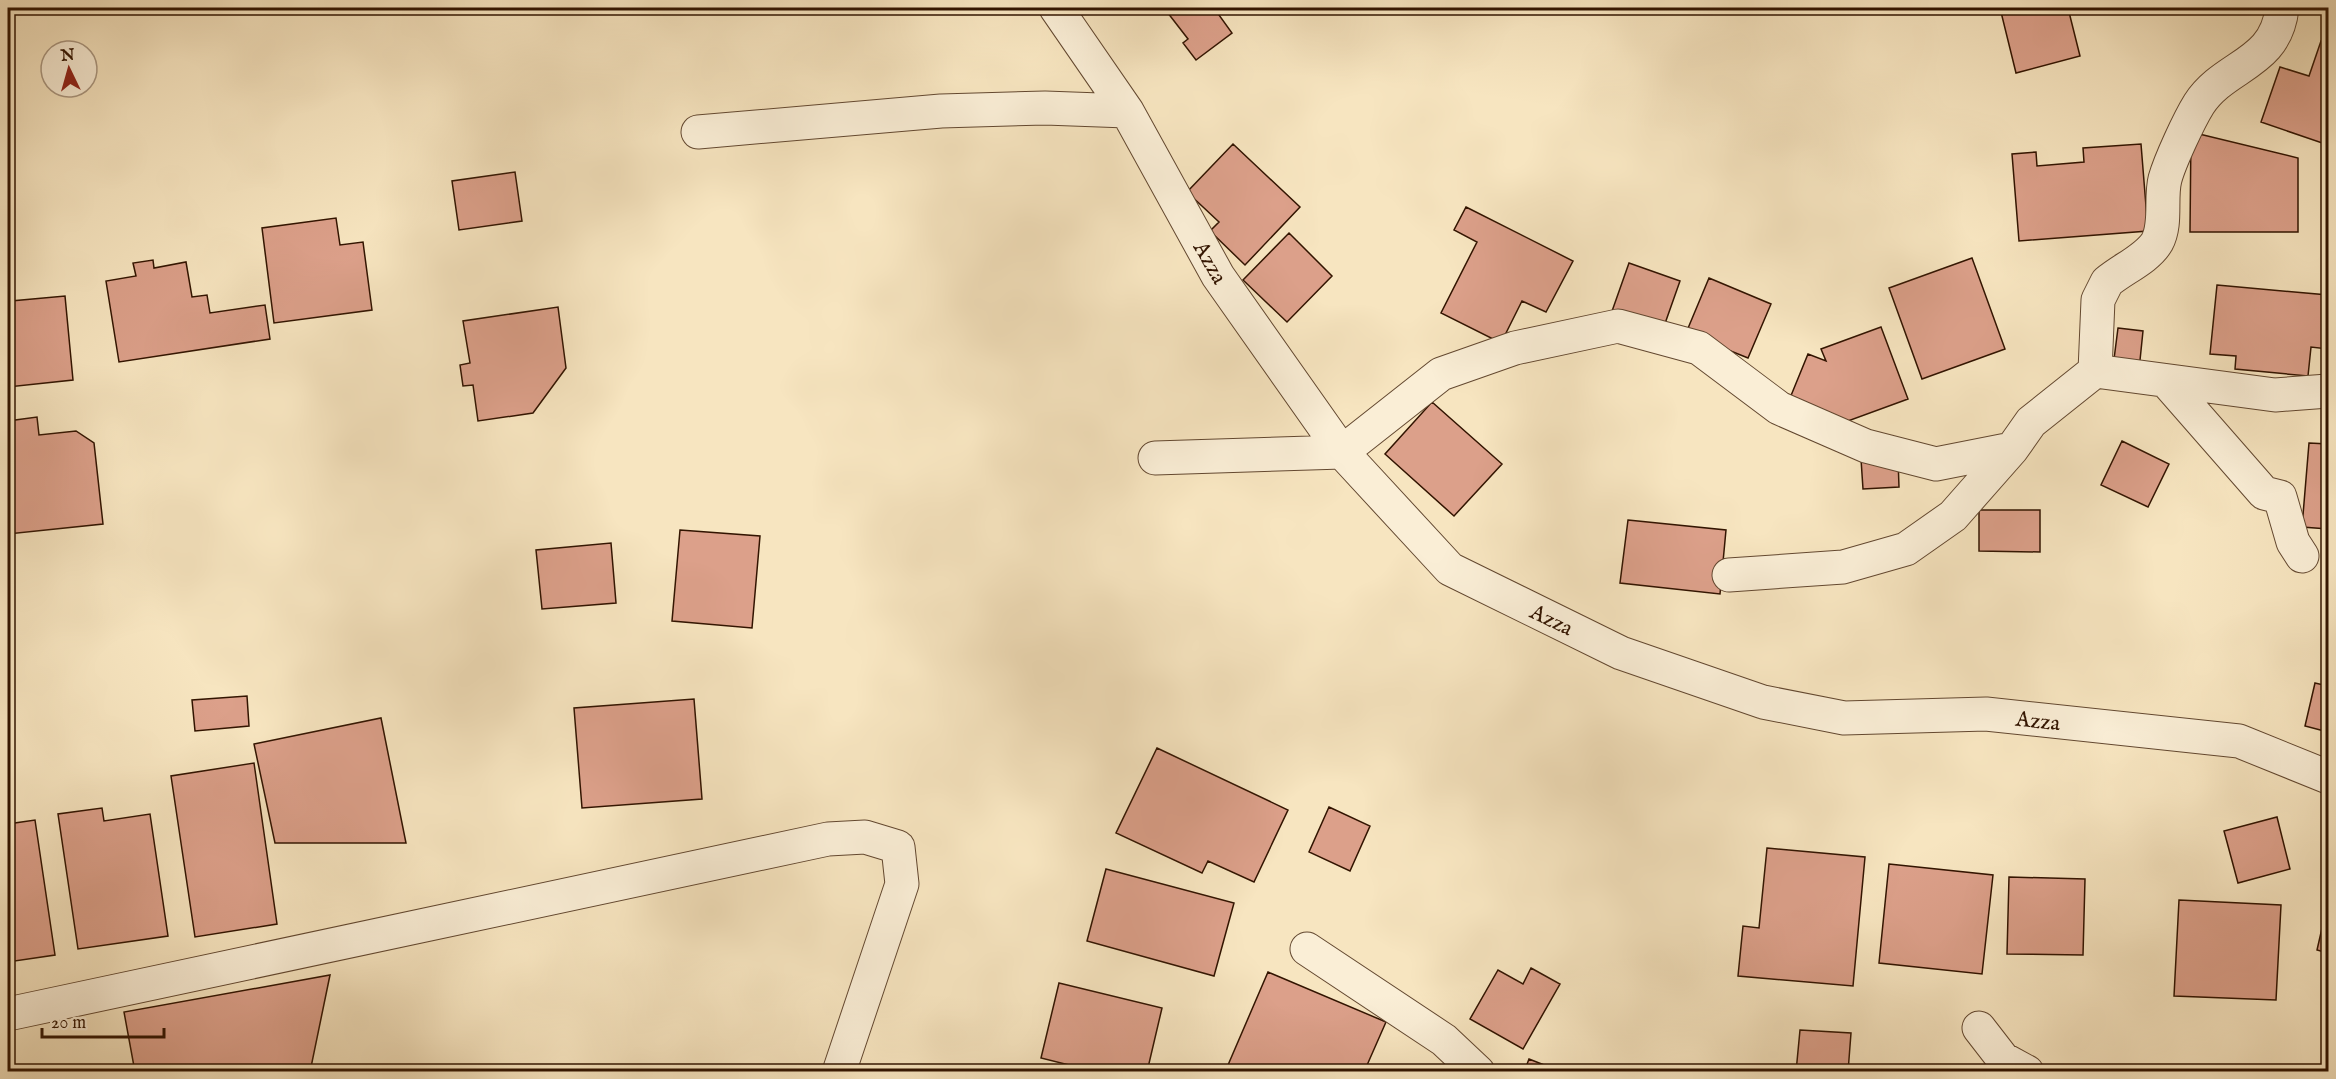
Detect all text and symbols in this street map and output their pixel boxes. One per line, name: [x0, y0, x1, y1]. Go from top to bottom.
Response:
north arrow: [39, 39, 99, 99]
text: N: [59, 45, 76, 67]
street label: Azza: [1185, 236, 1233, 290]
street label: Azza: [1524, 598, 1578, 643]
street label: Azza: [2013, 706, 2062, 738]
scale bar: [42, 1001, 164, 1039]
text: 20 m: [51, 1012, 86, 1035]

